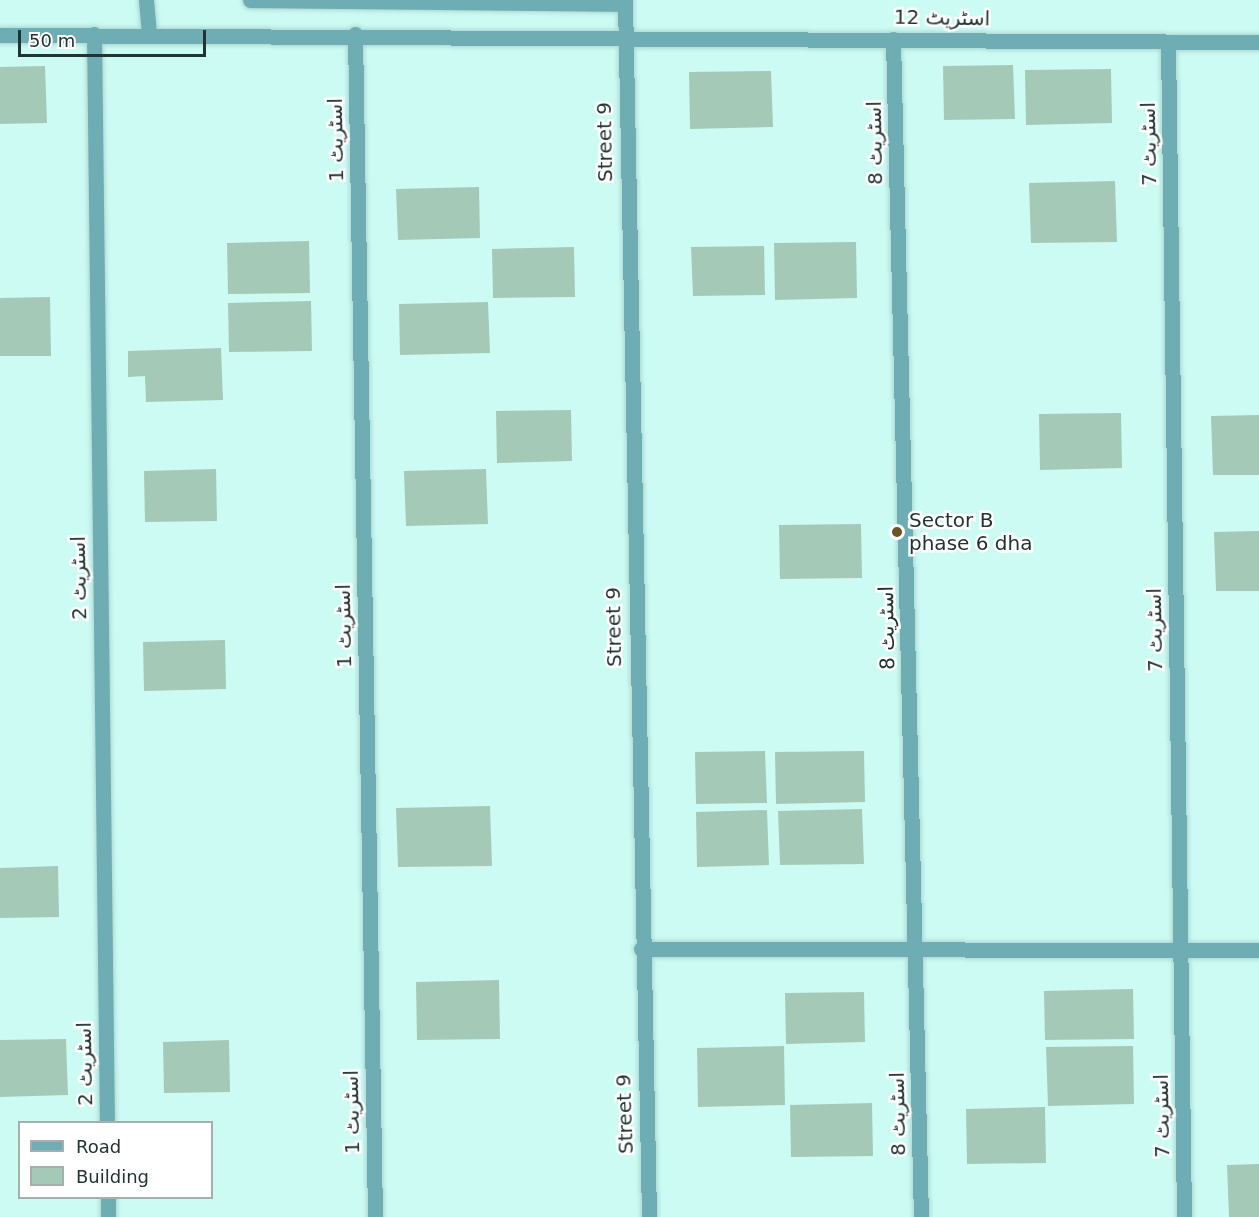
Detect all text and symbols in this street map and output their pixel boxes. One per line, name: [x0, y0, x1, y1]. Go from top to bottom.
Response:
street label: اسٹریٹ 12: [894, 5, 990, 31]
scale bar: [21, 18, 208, 56]
text: 50 m: [29, 30, 75, 51]
street label: اسٹریٹ 1: [323, 98, 349, 182]
street label: اسٹریٹ 8: [862, 101, 888, 185]
street label: Street 9: [592, 102, 618, 182]
street label: اسٹریٹ 7: [1136, 102, 1162, 186]
place label: Sector B phase 6 dha: [909, 508, 1032, 555]
marker: Sector B phase 6 dha: [890, 525, 904, 539]
street label: اسٹریٹ 2: [66, 536, 92, 620]
street label: اسٹریٹ 1: [331, 584, 357, 668]
street label: اسٹریٹ 8: [874, 586, 900, 670]
street label: Street 9: [601, 587, 627, 667]
street label: اسٹریٹ 7: [1142, 588, 1168, 672]
street label: اسٹریٹ 2: [72, 1022, 98, 1106]
street label: اسٹریٹ 1: [339, 1070, 365, 1154]
street label: اسٹریٹ 8: [885, 1072, 911, 1156]
street label: Street 9: [612, 1074, 638, 1154]
street label: اسٹریٹ 7: [1149, 1074, 1175, 1158]
legend: [18, 1121, 213, 1199]
text: Road: [76, 1136, 121, 1157]
text: Building: [76, 1166, 149, 1187]

